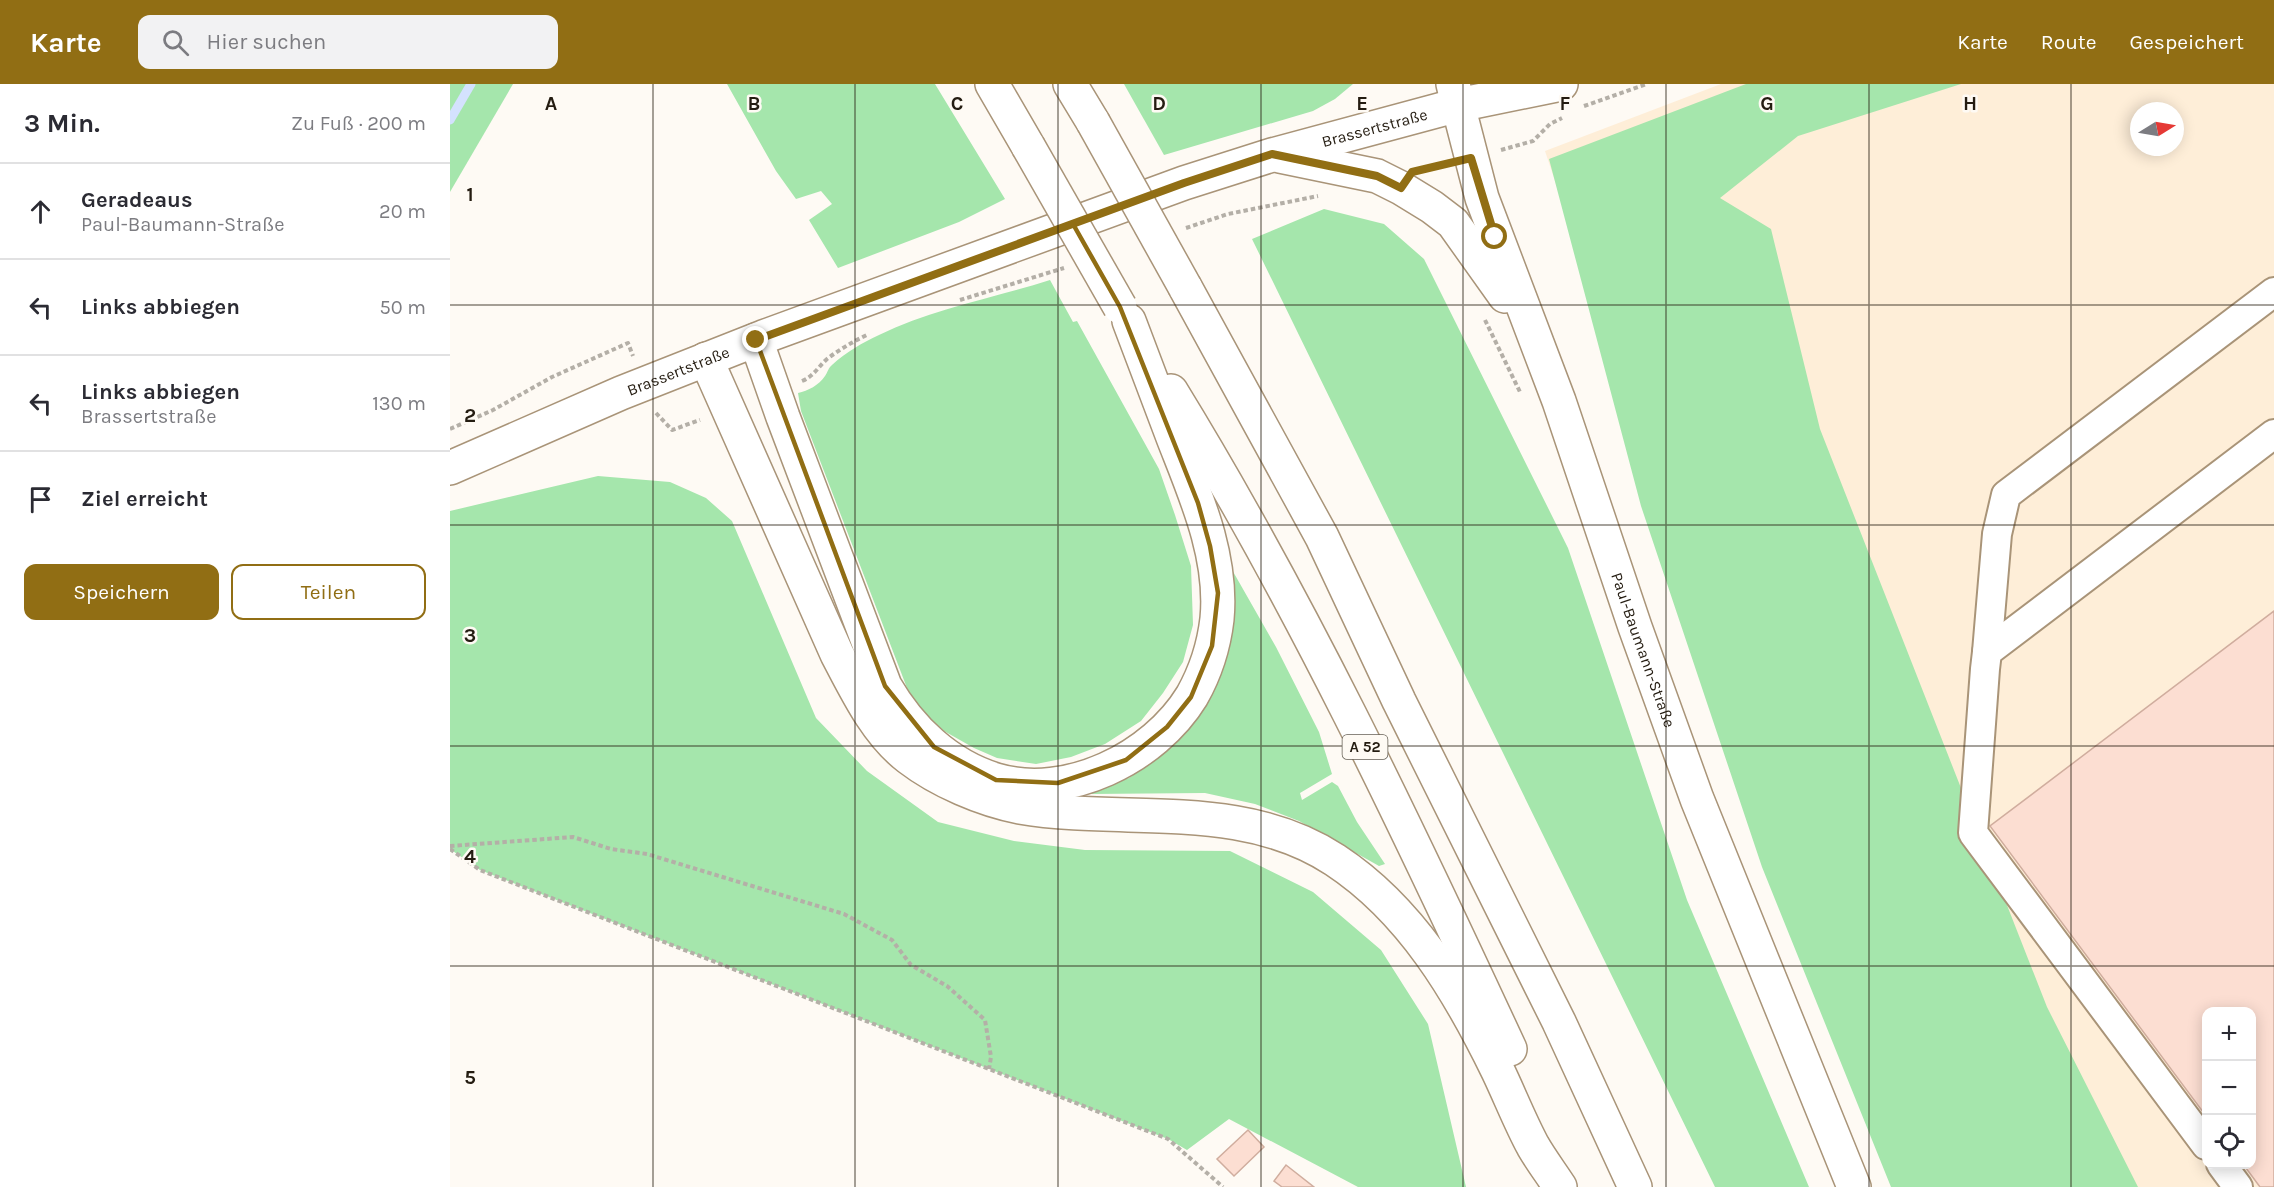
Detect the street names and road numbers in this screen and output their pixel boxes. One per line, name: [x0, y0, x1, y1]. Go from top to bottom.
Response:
street label: Brassertstraße: [1319, 104, 1429, 151]
street label: Brassertstraße: [624, 342, 732, 399]
street label: Paul-Baumann-Straße: [1608, 570, 1680, 730]
road number: A 52: [1342, 735, 1388, 759]

